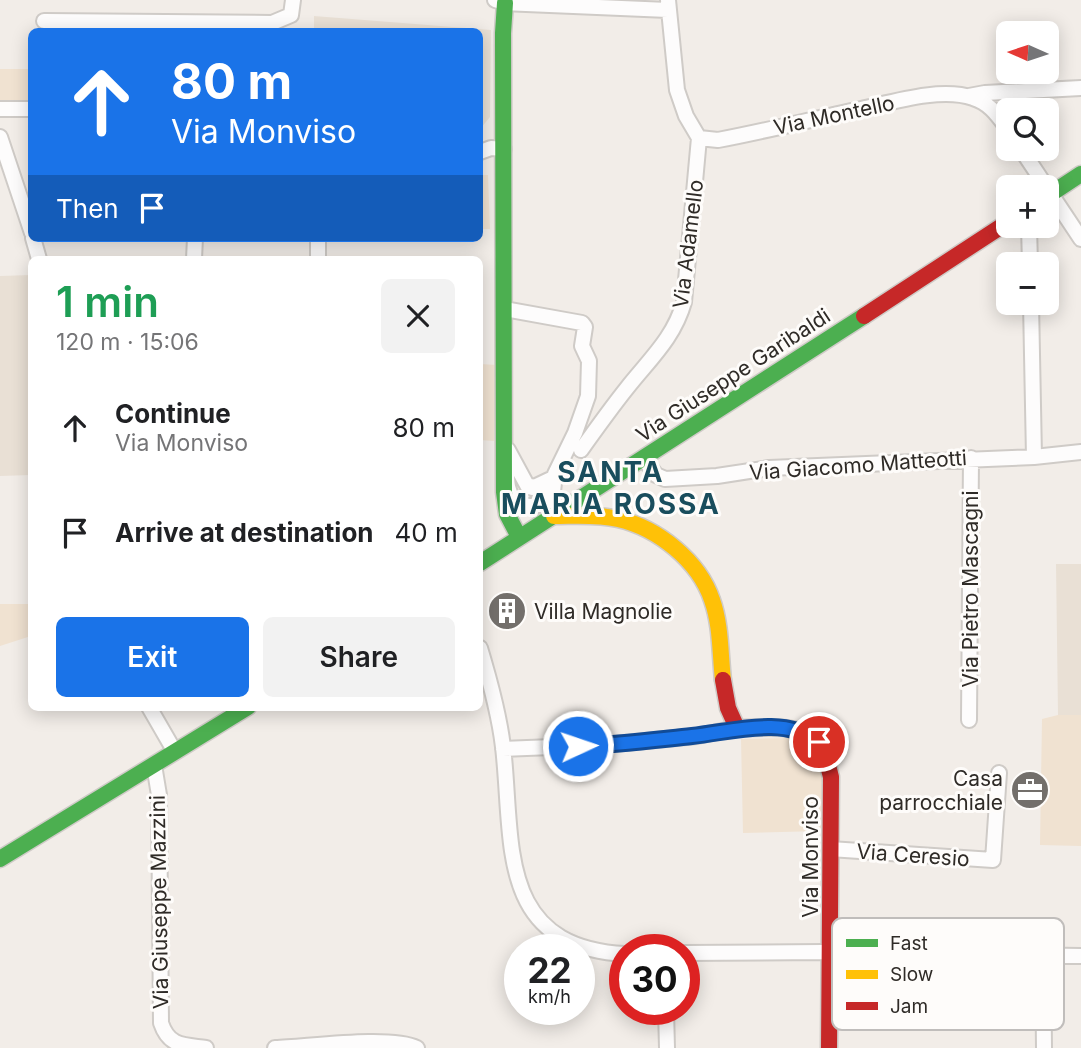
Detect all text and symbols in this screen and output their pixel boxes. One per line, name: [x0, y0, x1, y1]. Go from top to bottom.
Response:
north arrow: [996, 21, 1059, 84]
map controls: [996, 21, 1059, 315]
text: 80 m: [171, 52, 292, 111]
icon: ahead: [56, 56, 147, 147]
street label: Via Montello: [771, 90, 897, 140]
button: search: [996, 98, 1059, 161]
text: Via Monviso: [171, 112, 356, 151]
button: +: [996, 175, 1059, 238]
street label: Via Adamello: [668, 178, 708, 310]
icon: arrive: [133, 189, 171, 227]
text: Then: [56, 193, 119, 224]
button: −: [996, 252, 1059, 315]
text: 1 min: [56, 276, 159, 327]
button: close: [381, 279, 455, 353]
street label: Via Giuseppe Garibaldi: [631, 303, 835, 447]
text: 120 m · 15:06: [56, 328, 199, 356]
text: Continue: [115, 398, 231, 429]
icon: ahead: [56, 409, 94, 447]
text: 80 m: [392, 412, 455, 443]
text: Via Monviso: [115, 429, 248, 457]
street label: Via Giacomo Matteotti: [748, 445, 968, 485]
district label: SANTA MARIA ROSSA: [501, 455, 721, 521]
street label: Via Pietro Mascagni: [958, 490, 983, 688]
icon: arrive: [56, 514, 94, 552]
text: Arrive at destination: [115, 517, 374, 548]
text: 40 m: [395, 517, 458, 548]
building icon: Villa Magnolie: [486, 590, 528, 632]
place label: Villa Magnolie: [534, 599, 673, 624]
button: Exit: [56, 617, 249, 697]
button: Share: [263, 617, 455, 697]
position arrow: [541, 709, 615, 783]
pin: [789, 712, 849, 772]
icon: arrive: [800, 723, 838, 761]
place label: Casa parrocchiale: [879, 766, 1003, 815]
office icon: Casa parrocchiale: [1009, 769, 1051, 811]
street label: Via Giuseppe Mazzini: [145, 795, 173, 1009]
street label: Via Monviso: [798, 796, 823, 918]
street label: Via Ceresio: [856, 839, 970, 871]
legend: [832, 918, 1064, 1030]
text: Fast: [890, 932, 928, 955]
speed limit sign: 30: [609, 934, 700, 1025]
text: 22: [527, 949, 572, 991]
text: Slow: [890, 963, 933, 986]
text: km/h: [528, 986, 571, 1007]
text: Jam: [890, 995, 928, 1018]

